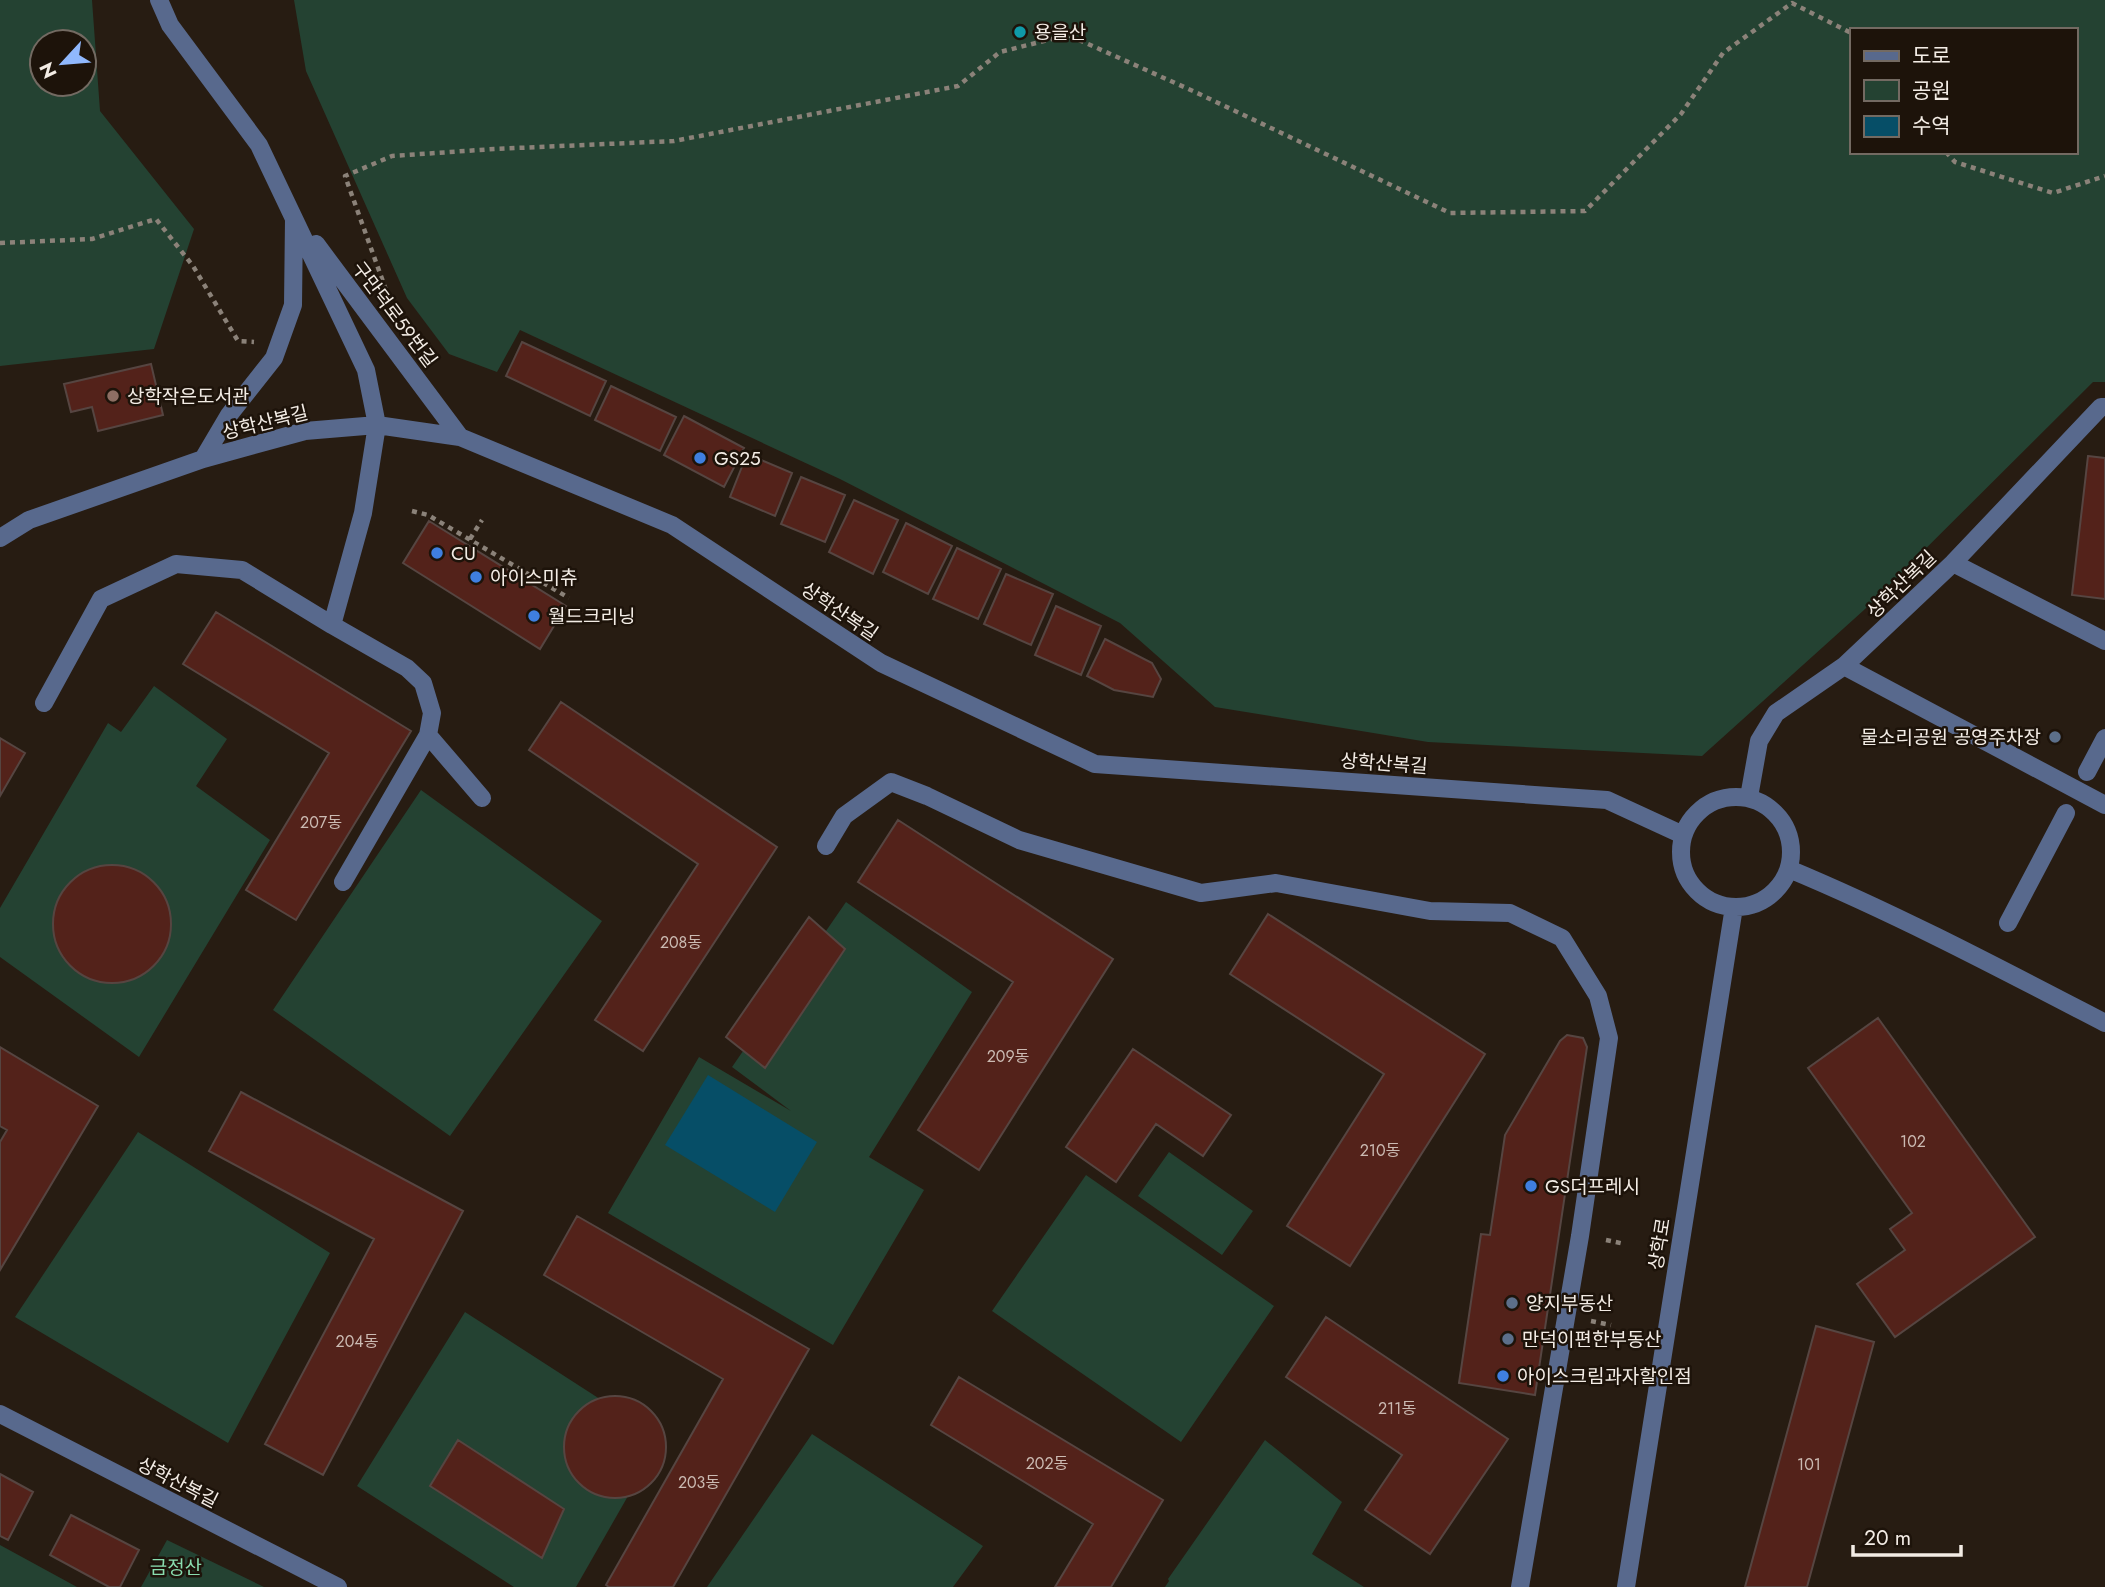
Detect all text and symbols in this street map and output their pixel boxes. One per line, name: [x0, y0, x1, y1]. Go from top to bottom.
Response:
place label: 용을산: [1034, 19, 1086, 46]
marker: 용을산: [1012, 24, 1028, 40]
north arrow: [28, 28, 98, 98]
legend: [1850, 28, 2077, 154]
text: 도로: [1912, 41, 1951, 71]
text: N: [33, 58, 64, 83]
text: 공원: [1912, 76, 1951, 106]
text: 수역: [1912, 111, 1951, 141]
street label: 구만덕로59번길: [346, 256, 443, 373]
place label: 상학작은도서관: [127, 383, 249, 410]
marker: 상학작은도서관: [105, 388, 121, 404]
street label: 상학산복길: [219, 399, 311, 446]
place label: GS25: [714, 445, 761, 472]
marker: GS25: [692, 450, 708, 466]
place label: CU: [451, 540, 476, 567]
street label: 상학산복길: [1861, 544, 1942, 624]
marker: CU: [429, 545, 445, 561]
place label: 아이스미츄: [490, 564, 577, 591]
marker: 아이스미츄: [468, 569, 484, 585]
street label: 상학산복길: [796, 576, 884, 647]
place label: 월드크리닝: [548, 603, 635, 630]
marker: 월드크리닝: [526, 608, 542, 624]
place label: 물소리공원 공영주차장: [1860, 724, 2041, 751]
marker: 물소리공원 공영주차장: [2047, 729, 2063, 745]
street label: 상학산복길: [1339, 747, 1429, 780]
house number: 207동: [300, 811, 342, 834]
house number: 208동: [660, 931, 702, 954]
house number: 209동: [987, 1045, 1030, 1068]
house number: 102: [1900, 1130, 1926, 1153]
house number: 210동: [1360, 1139, 1401, 1162]
place label: GS더프레시: [1545, 1173, 1640, 1200]
marker: GS더프레시: [1523, 1178, 1539, 1194]
street label: 상학로: [1642, 1216, 1677, 1272]
place label: 양지부동산: [1526, 1290, 1613, 1317]
marker: 양지부동산: [1504, 1295, 1520, 1311]
place label: 만덕이편한부동산: [1522, 1326, 1662, 1353]
house number: 204동: [336, 1330, 379, 1353]
marker: 만덕이편한부동산: [1500, 1331, 1516, 1347]
place label: 아이스크림과자할인점: [1517, 1363, 1692, 1390]
marker: 아이스크림과자할인점: [1495, 1368, 1511, 1384]
house number: 211동: [1378, 1397, 1416, 1420]
street label: 상학산복길: [133, 1451, 223, 1514]
house number: 202동: [1026, 1452, 1069, 1475]
house number: 101: [1797, 1453, 1821, 1476]
house number: 203동: [678, 1471, 720, 1494]
scale bar: [1853, 1514, 1962, 1558]
text: 20 m: [1864, 1523, 1911, 1553]
park label: 금정산: [150, 1554, 202, 1581]

